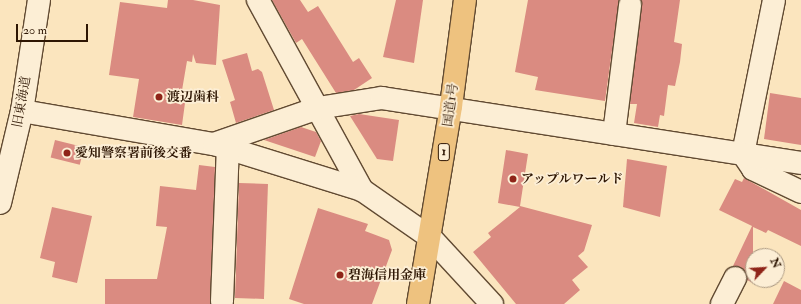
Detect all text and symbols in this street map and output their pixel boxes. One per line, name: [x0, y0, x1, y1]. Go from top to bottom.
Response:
scale bar: [18, 16, 90, 42]
text: 20 m: [23, 23, 47, 38]
street label: 旧東海道: [10, 75, 34, 129]
street label: 国道1号: [440, 82, 462, 128]
place label: 渡辺歯科: [167, 89, 219, 105]
marker: 渡辺歯科: [154, 92, 164, 102]
road number: 1: [437, 142, 451, 162]
place label: 愛知警察署前後交番: [75, 145, 192, 161]
marker: 愛知警察署前後交番: [62, 148, 72, 158]
place label: アップルワールド: [521, 171, 625, 187]
marker: アップルワールド: [508, 174, 518, 184]
north arrow: [745, 248, 785, 288]
text: N: [767, 256, 783, 270]
place label: 碧海信用金庫: [348, 267, 426, 283]
marker: 碧海信用金庫: [335, 270, 345, 280]

